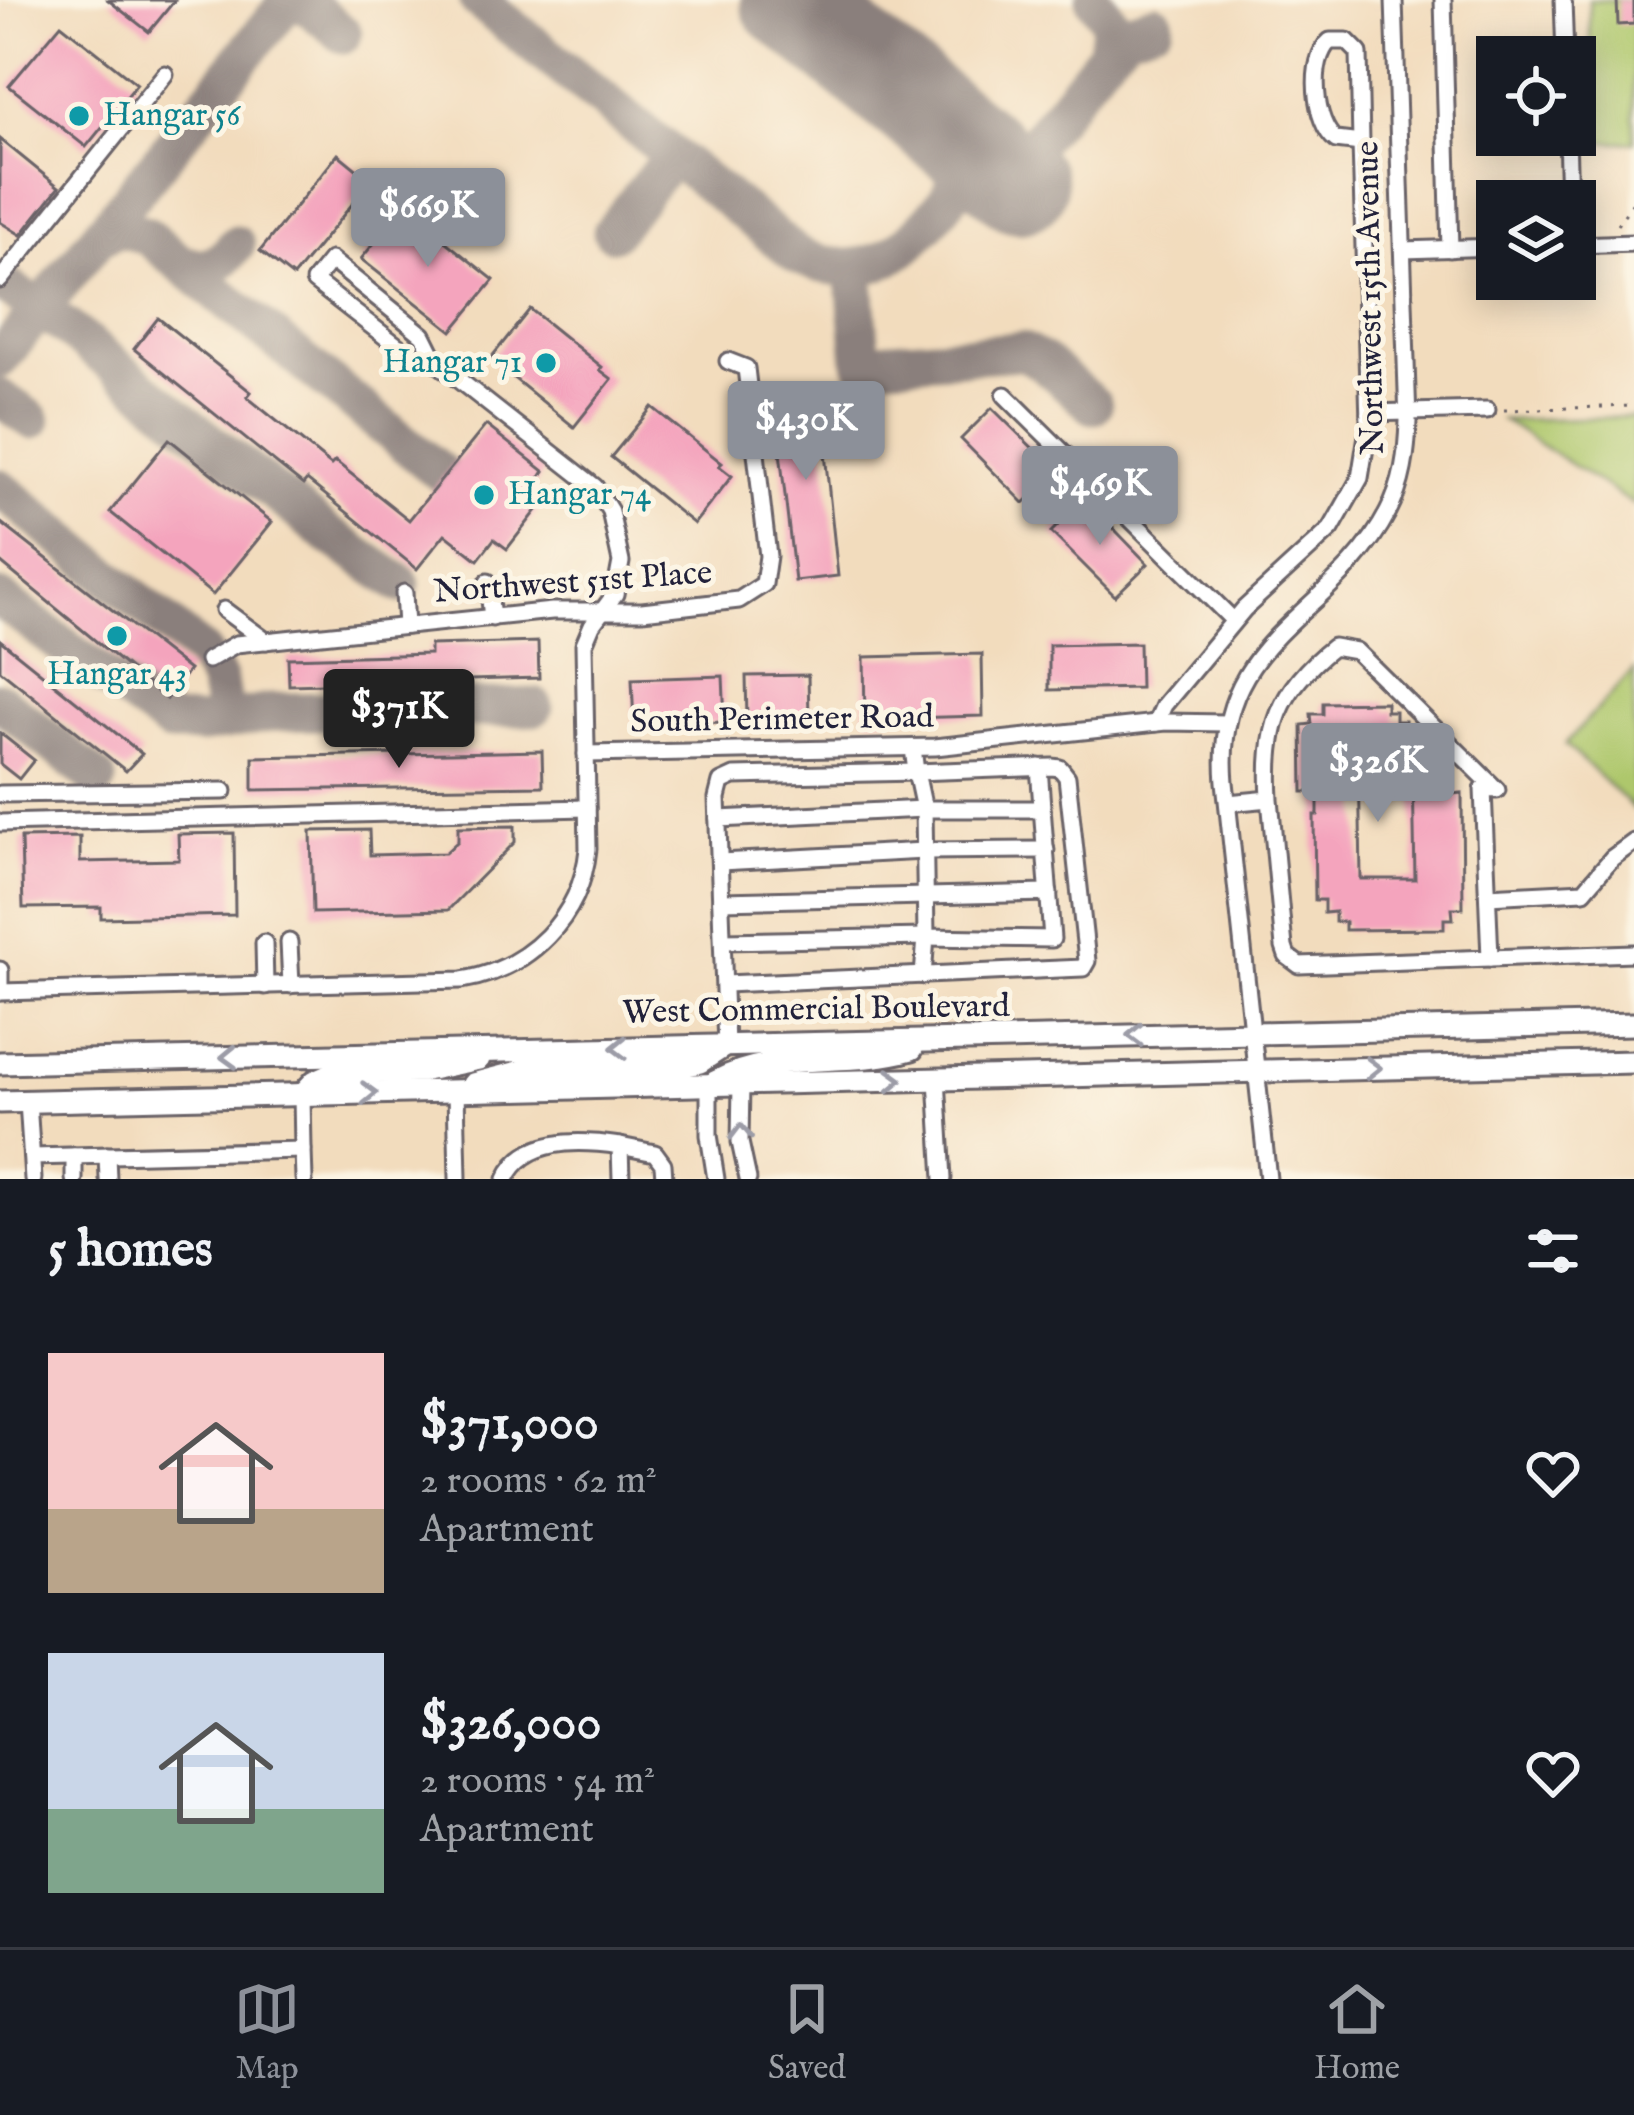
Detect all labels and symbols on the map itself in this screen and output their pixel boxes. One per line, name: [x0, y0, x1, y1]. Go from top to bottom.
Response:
place label: Hangar 56: [103, 95, 242, 137]
marker: Hangar 56: [66, 103, 92, 129]
street label: Northwest 15th Avenue: [1347, 141, 1395, 455]
pin: $669K: [344, 168, 512, 270]
place label: Hangar 71: [383, 342, 522, 384]
marker: Hangar 71: [533, 350, 559, 376]
pin: $430K: [722, 381, 890, 483]
pin: $469K: [1016, 446, 1184, 548]
place label: Hangar 74: [508, 474, 651, 516]
marker: Hangar 74: [471, 482, 497, 508]
street label: Northwest 51st Place: [433, 552, 713, 614]
marker: Hangar 43: [104, 623, 130, 649]
place label: Hangar 43: [47, 654, 187, 696]
pin: $371K: [315, 669, 483, 771]
street label: South Perimeter Road: [630, 696, 934, 744]
pin: $326K: [1294, 723, 1462, 825]
street label: West Commercial Boulevard: [622, 986, 1010, 1034]
one-way arrow: [1125, 1022, 1144, 1048]
one-way arrow: [609, 1034, 628, 1060]
one-way arrow: [219, 1044, 238, 1070]
one-way arrow: [1364, 1056, 1383, 1082]
one-way arrow: [885, 1067, 904, 1093]
one-way arrow: [360, 1080, 379, 1106]
one-way arrow: [729, 1122, 755, 1141]

